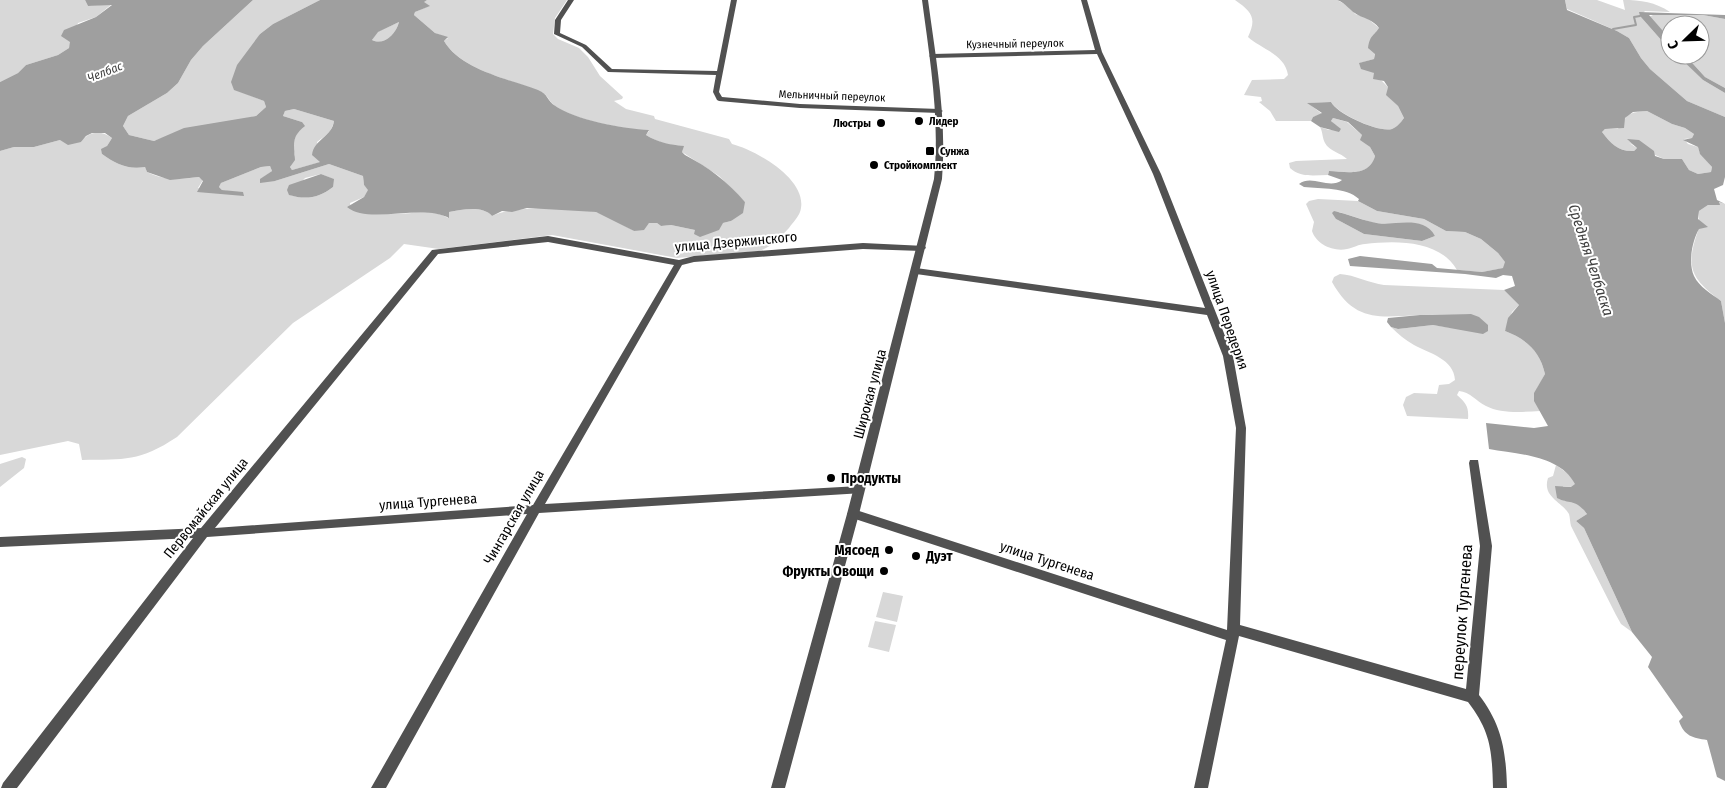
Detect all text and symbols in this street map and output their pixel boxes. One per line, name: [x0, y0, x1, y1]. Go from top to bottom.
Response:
north arrow: [1660, 15, 1710, 65]
street label: Кузнечный переулок: [966, 37, 1065, 51]
text: С: [1664, 38, 1683, 52]
water label: Челбас: [86, 59, 125, 85]
street label: Мельничный переулок: [778, 88, 886, 104]
marker: Лидер: [913, 115, 925, 127]
place label: Лидер: [929, 115, 959, 128]
place label: Люстры: [833, 117, 871, 130]
marker: Люстры: [875, 117, 887, 129]
marker: Сунжа: [924, 145, 936, 157]
place label: Сунжа: [940, 145, 970, 158]
marker: Стройкомплект: [868, 159, 880, 171]
place label: Стройкомплект: [884, 159, 957, 172]
water label: Средняя Челбаска: [1564, 202, 1618, 318]
street label: улица Дзержинского: [674, 228, 798, 256]
street label: улица Передерия: [1202, 268, 1252, 372]
street label: Широкая улица: [850, 347, 890, 441]
street label: Первомайская улица: [160, 454, 252, 562]
street label: Чингарская улица: [480, 467, 548, 567]
place label: Продукты: [841, 470, 901, 487]
marker: Продукты: [825, 472, 837, 484]
street label: улица Тургенева: [378, 490, 478, 514]
street label: улица Тургенева: [998, 538, 1096, 584]
place label: Мясоед: [834, 542, 879, 559]
street label: переулок Тургенева: [1448, 543, 1476, 680]
marker: Мясоед: [883, 544, 895, 556]
place label: Дуэт: [925, 548, 953, 565]
marker: Дуэт: [910, 550, 922, 562]
place label: Фрукты Овощи: [782, 563, 874, 580]
marker: Фрукты Овощи: [878, 565, 890, 577]

